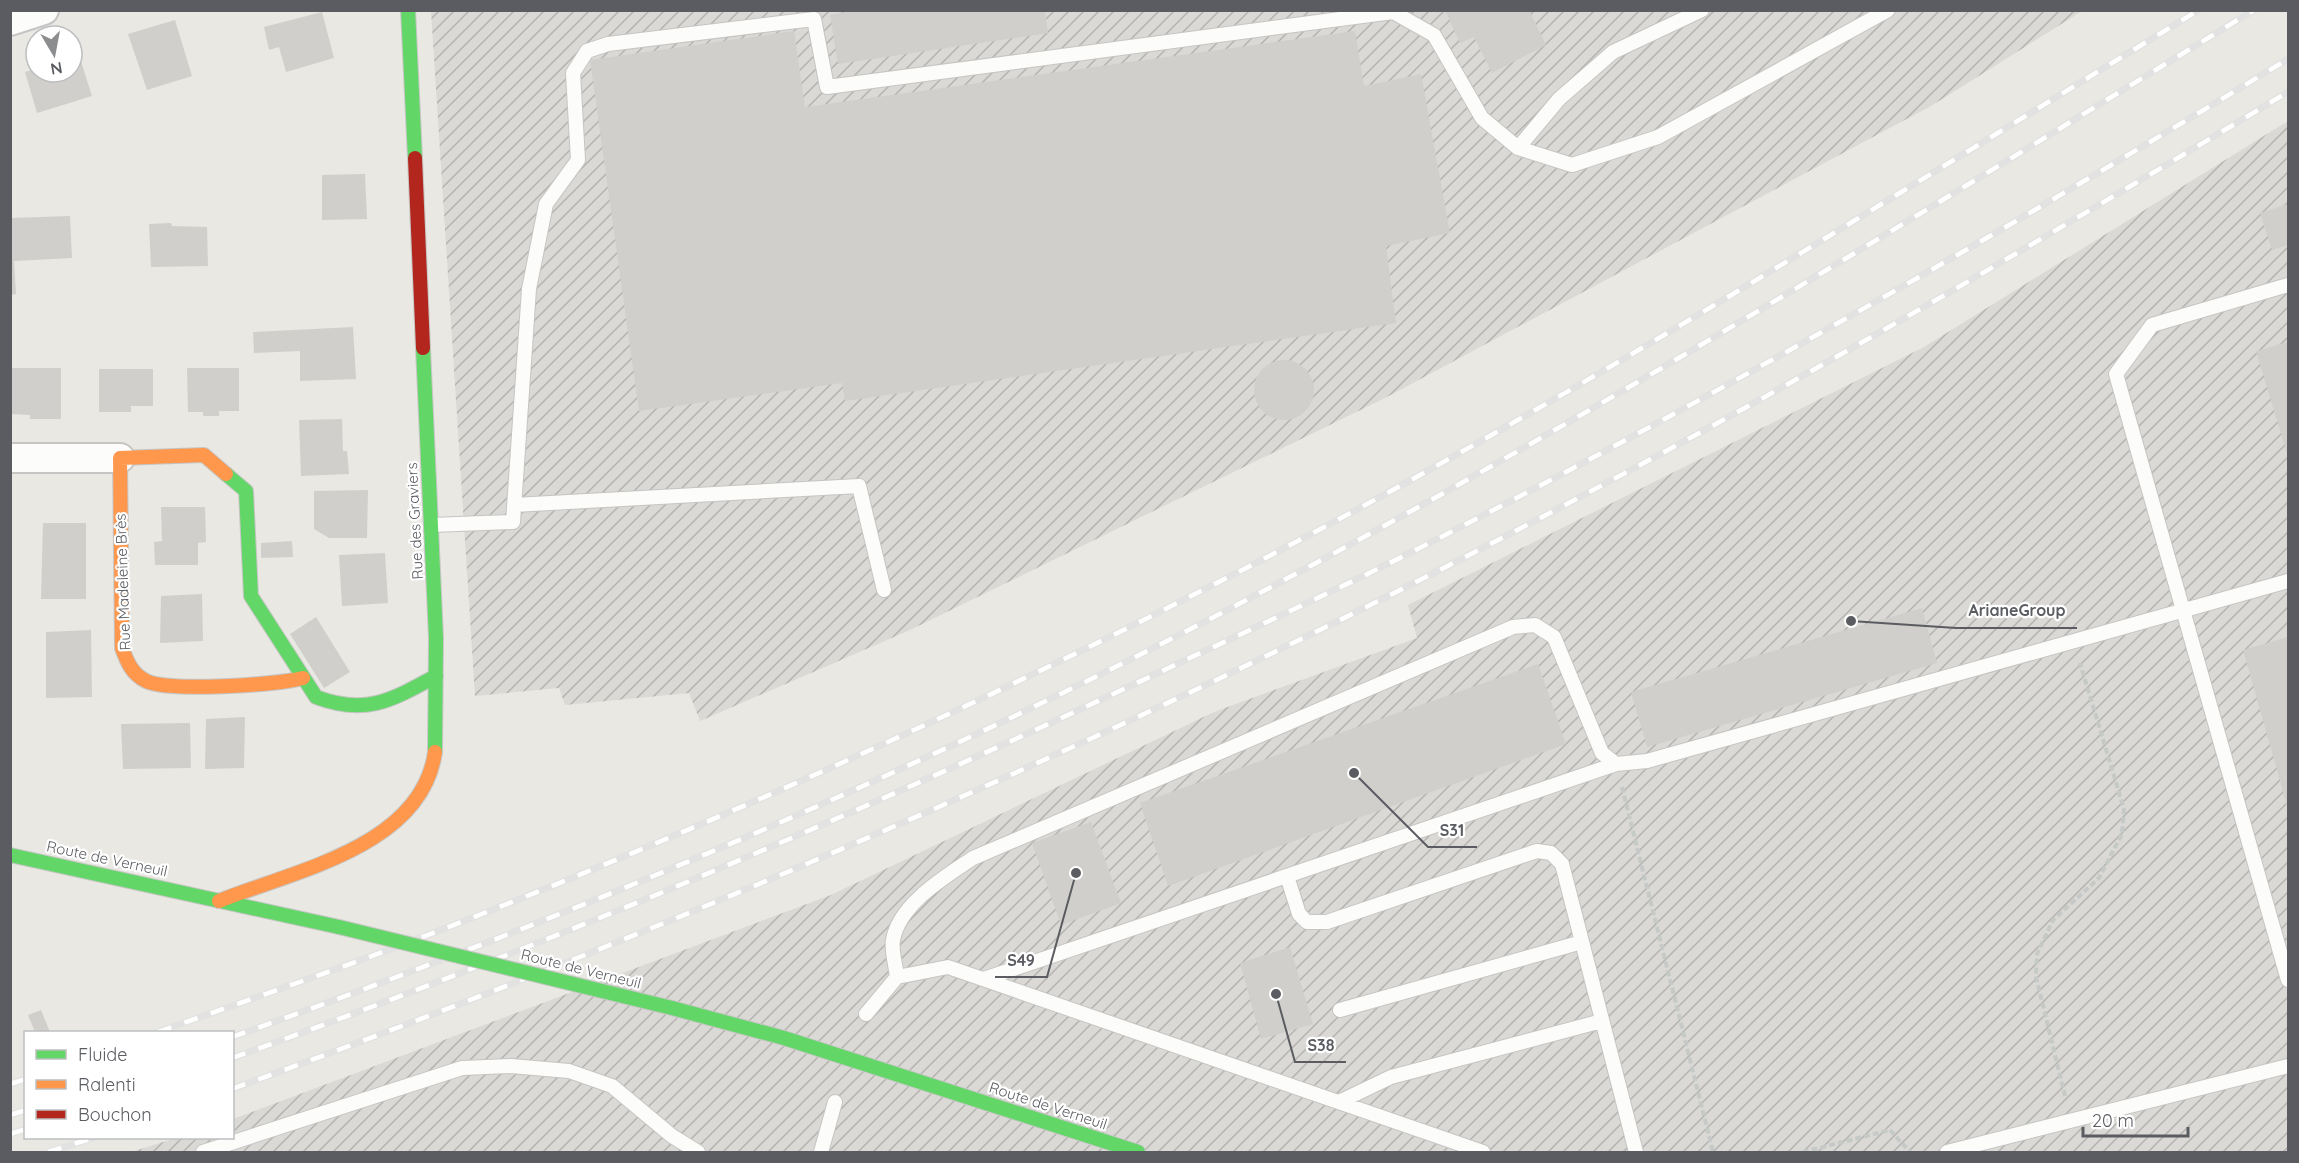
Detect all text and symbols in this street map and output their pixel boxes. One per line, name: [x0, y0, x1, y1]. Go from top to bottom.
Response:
north arrow: [24, 24, 84, 84]
text: N: [49, 58, 64, 80]
street label: Rue des Graviers: [402, 462, 427, 580]
street label: Rue Madeleine Brès: [111, 513, 134, 651]
callout: ArianeGroup: [1956, 594, 2077, 628]
text: ArianeGroup: [1968, 600, 2066, 620]
callout: S31: [1428, 813, 1477, 847]
text: S31: [1440, 820, 1464, 840]
street label: Route de Verneuil: [45, 836, 169, 881]
callout: S49: [995, 943, 1047, 977]
street label: Route de Verneuil: [519, 944, 643, 993]
text: S49: [1007, 950, 1035, 970]
callout: S38: [1295, 1028, 1346, 1062]
legend: [24, 1031, 234, 1139]
text: S38: [1308, 1035, 1335, 1055]
text: Fluide: [78, 1043, 127, 1066]
text: Ralenti: [78, 1073, 136, 1096]
street label: Route de Verneuil: [987, 1077, 1110, 1134]
scale bar: [2083, 1100, 2188, 1138]
text: Bouchon: [78, 1103, 152, 1126]
text: 20 m: [2092, 1109, 2134, 1132]

